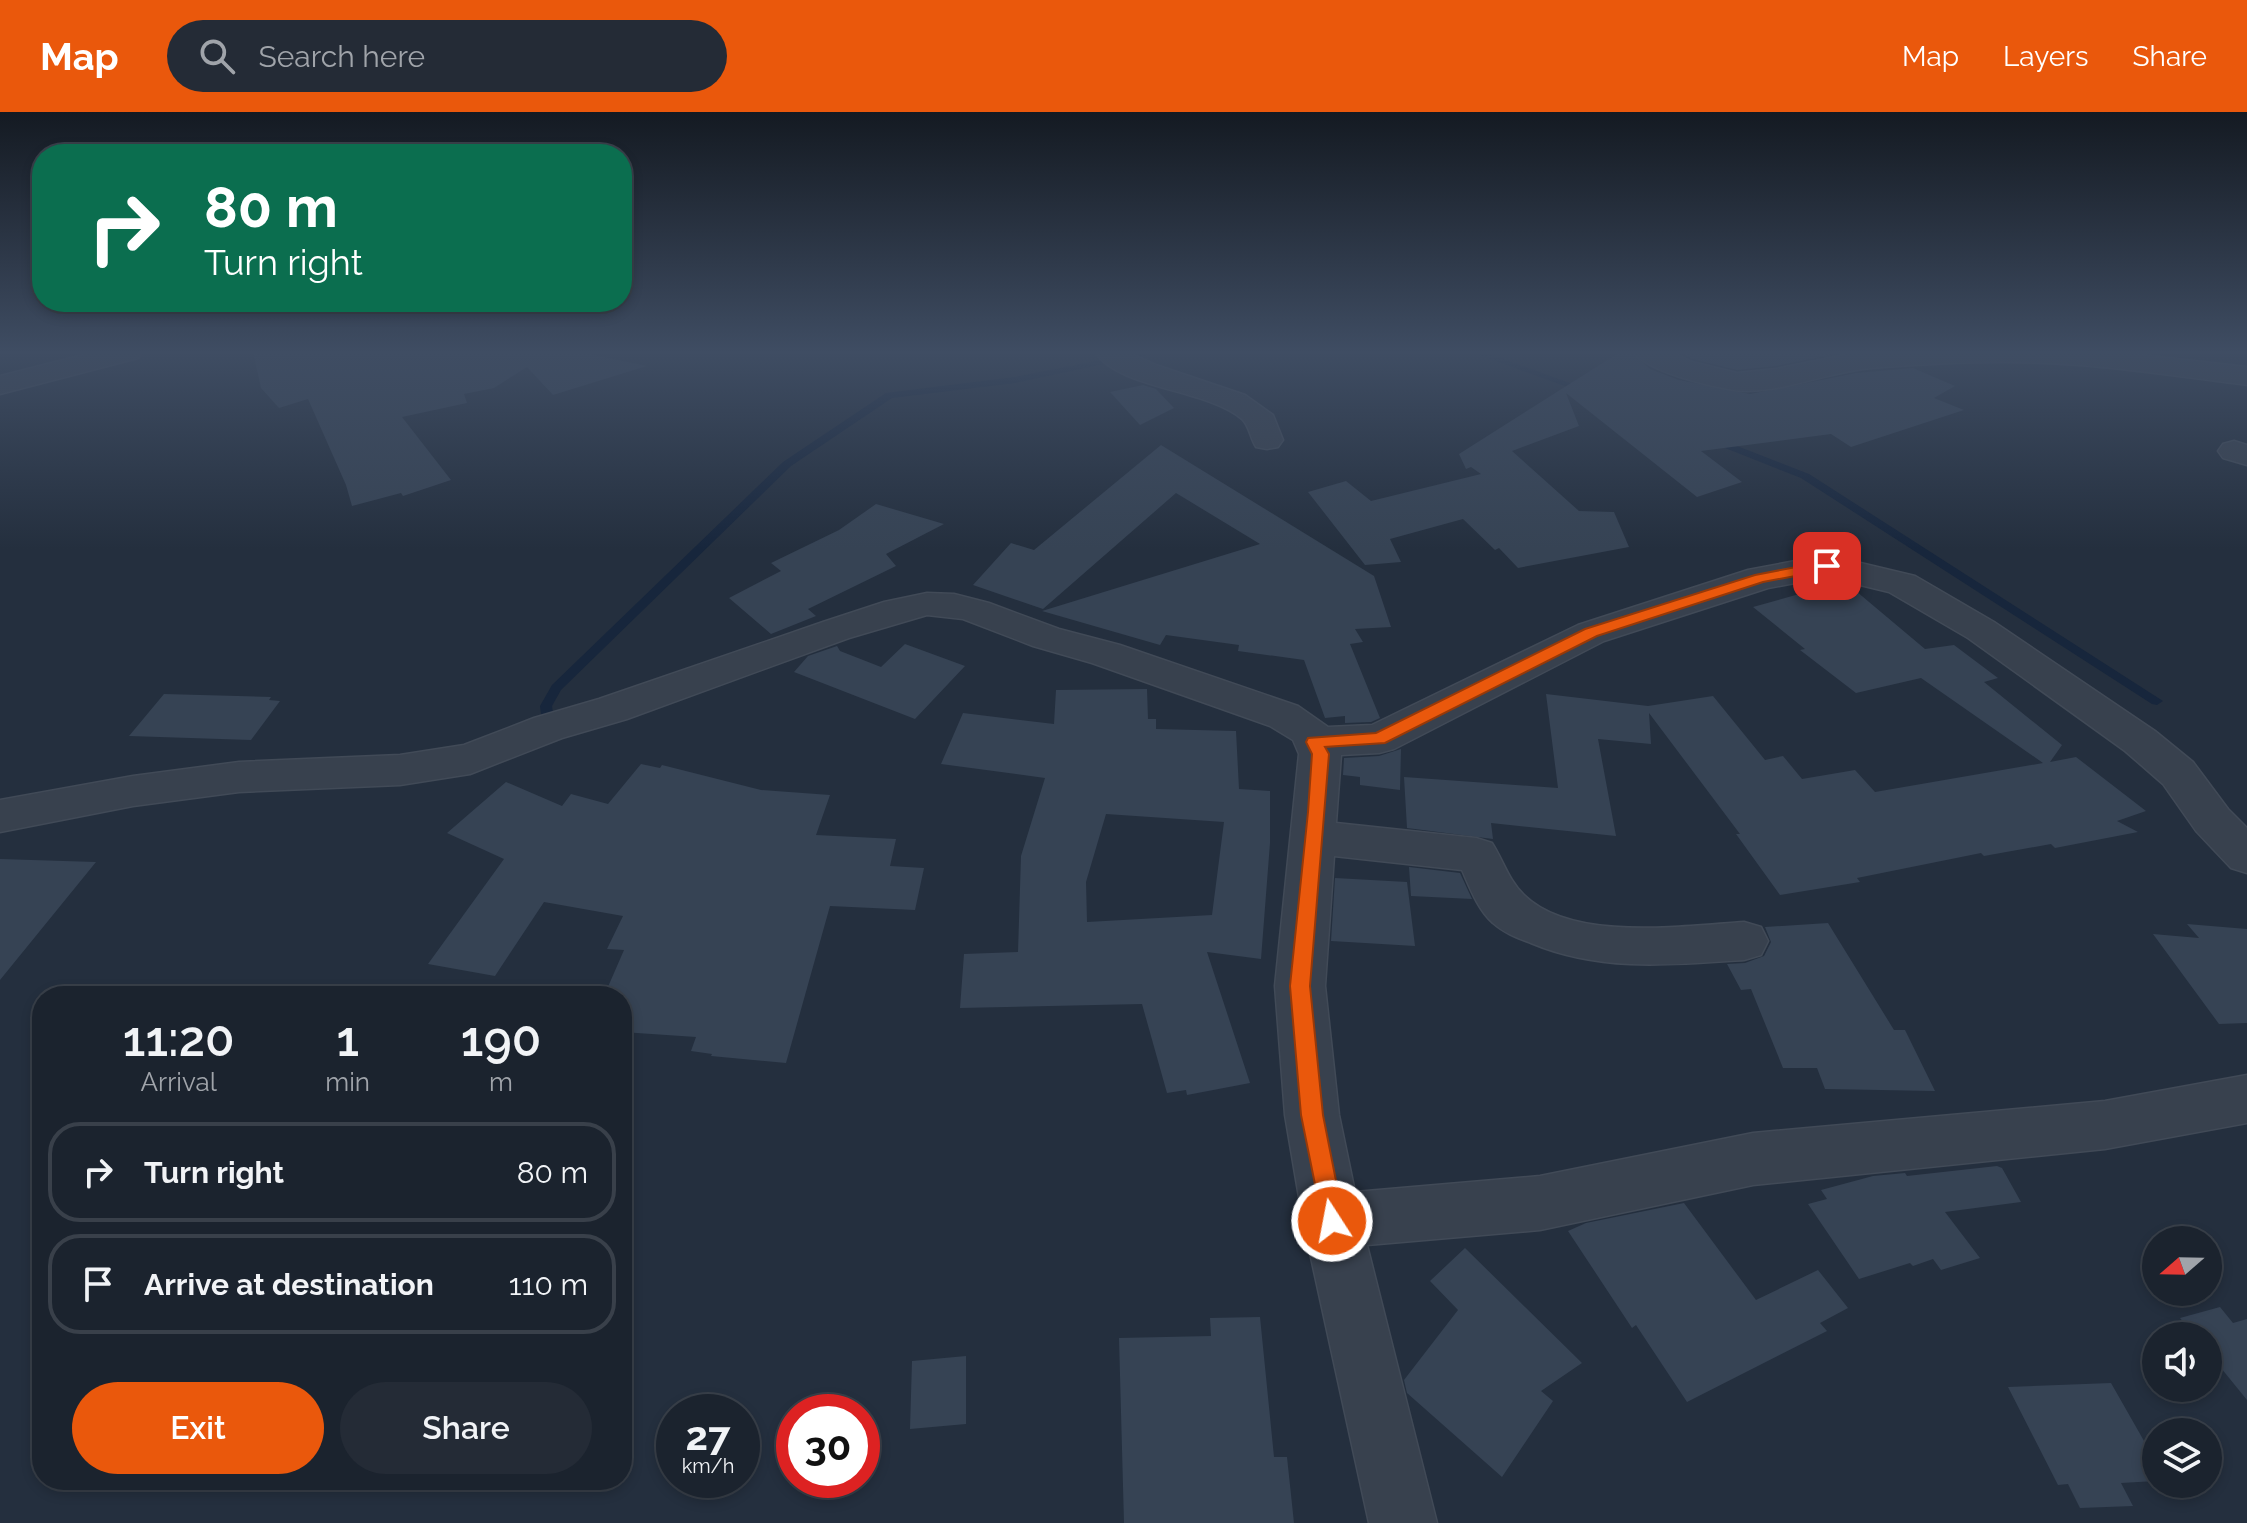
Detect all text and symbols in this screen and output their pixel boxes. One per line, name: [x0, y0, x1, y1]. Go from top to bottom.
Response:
search box: [167, 20, 727, 92]
text: Map: [40, 34, 119, 79]
icon: search: [195, 34, 239, 78]
text: Search here: [259, 39, 425, 74]
text: Map: [1902, 40, 1959, 73]
text: Layers: [2003, 40, 2089, 73]
text: Share: [2133, 40, 2207, 73]
text: 80 m: [204, 174, 338, 240]
icon: right: [72, 176, 176, 280]
text: Turn right: [204, 241, 363, 283]
pin: [1793, 532, 1861, 600]
icon: arrive: [1805, 544, 1849, 588]
text: 11:20: [123, 1011, 235, 1067]
text: 1: [336, 1011, 359, 1067]
text: 190: [461, 1011, 541, 1067]
text: Arrival: [141, 1067, 217, 1097]
text: min: [325, 1067, 370, 1097]
text: m: [489, 1067, 513, 1097]
icon: right: [76, 1150, 120, 1194]
text: Turn right: [144, 1155, 284, 1190]
text: 80 m: [517, 1155, 588, 1190]
position arrow: [1290, 1179, 1374, 1263]
north arrow: [2142, 1226, 2222, 1306]
map controls: [2142, 1226, 2222, 1498]
icon: arrive: [76, 1262, 120, 1306]
text: Arrive at destination: [144, 1267, 434, 1302]
text: 110 m: [509, 1267, 588, 1302]
button: sound: [2142, 1322, 2222, 1402]
button: Exit: [72, 1382, 324, 1474]
button: Share: [340, 1382, 592, 1474]
speed limit sign: 30: [776, 1394, 880, 1498]
text: 27: [685, 1412, 730, 1459]
button: layers: [2142, 1418, 2222, 1498]
text: km/h: [682, 1454, 734, 1478]

